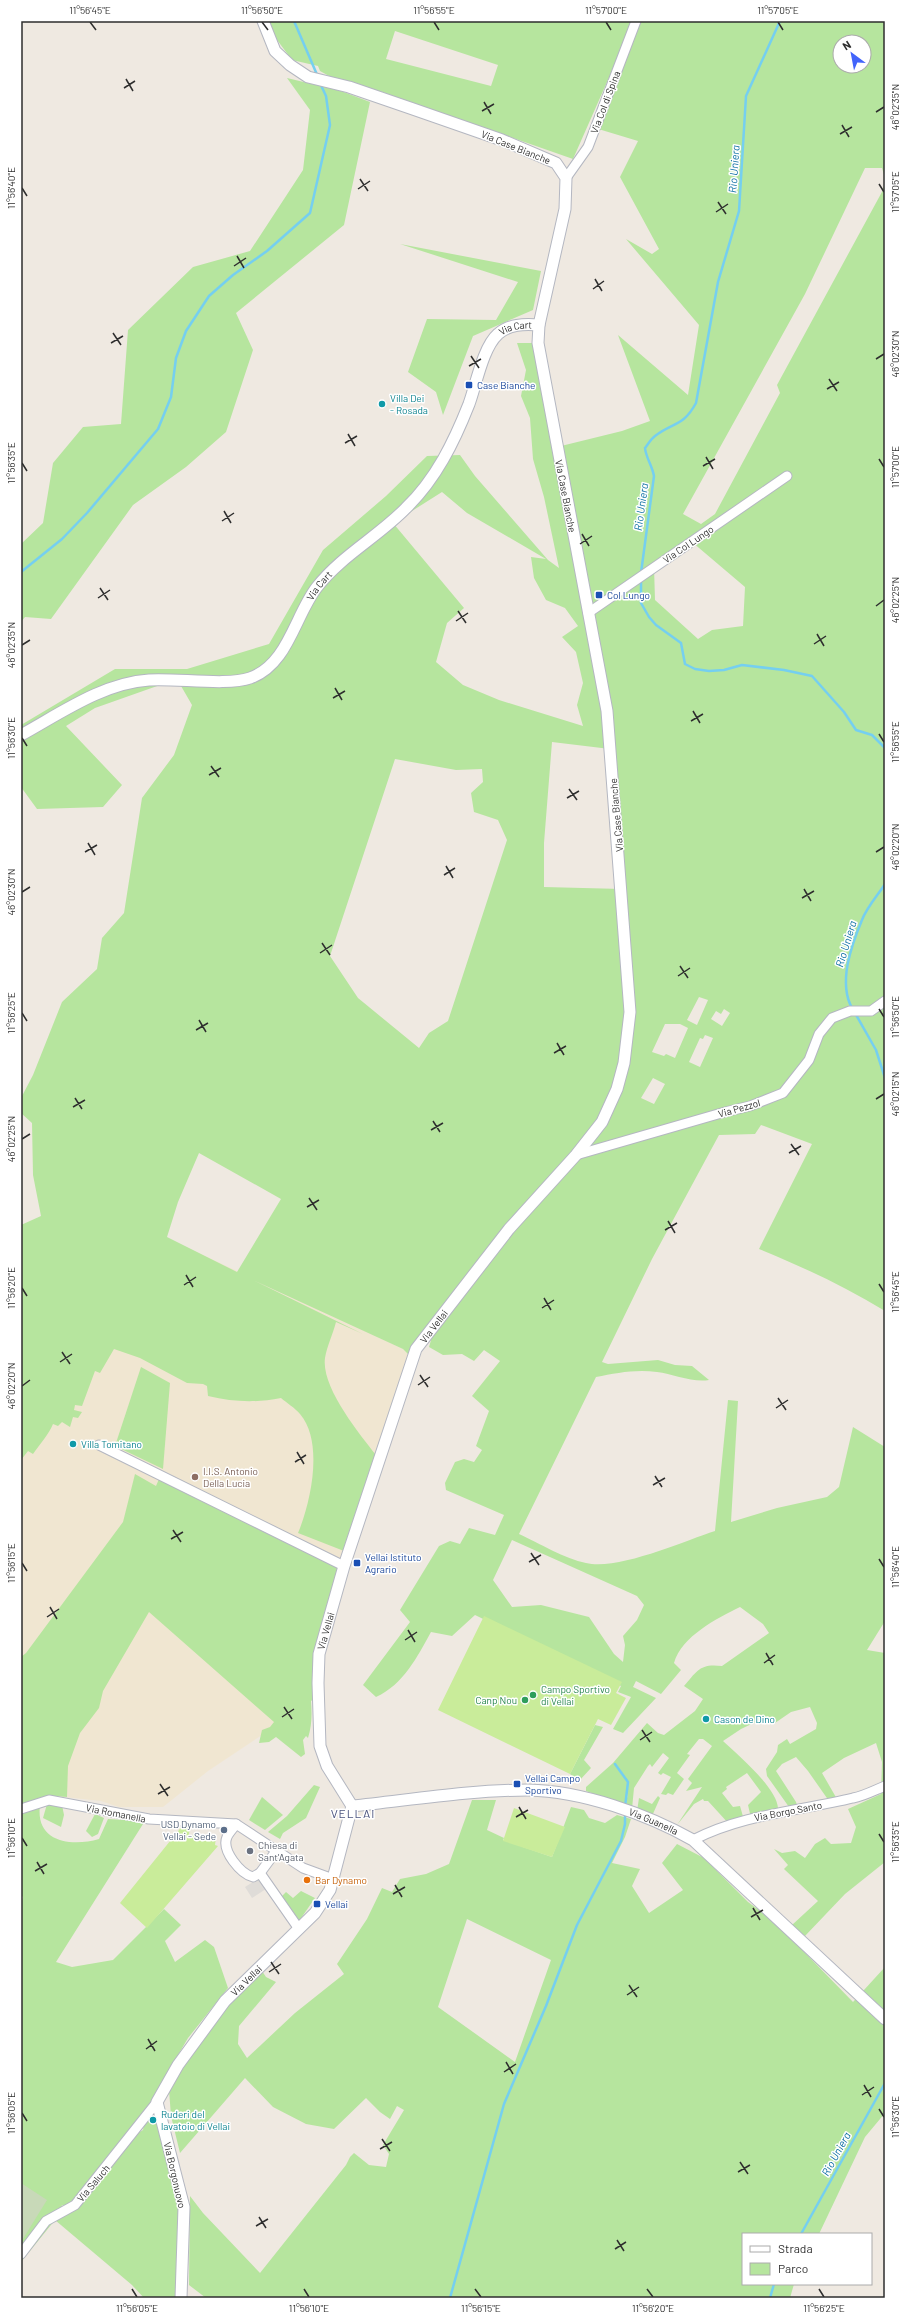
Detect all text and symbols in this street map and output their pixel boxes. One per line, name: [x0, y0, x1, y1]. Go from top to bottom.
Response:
text: 11°56'45"E: [69, 4, 111, 16]
text: 11°56'50"E: [241, 4, 283, 16]
text: 11°56'55"E: [413, 4, 455, 16]
text: 11°57'00"E: [585, 4, 627, 16]
text: 11°57'05"E: [757, 4, 799, 16]
north arrow: [832, 34, 872, 74]
text: N: [840, 38, 853, 53]
street label: Via Col di Spina: [588, 69, 622, 135]
text: 46°02'35"N: [889, 84, 901, 130]
street label: Via Case Bianche: [479, 128, 553, 166]
water label: Rio Uniera: [725, 144, 742, 193]
text: 11°56'40"E: [5, 167, 17, 209]
text: 11°57'05"E: [889, 171, 901, 213]
street label: Via Cart: [496, 319, 533, 338]
text: 46°02'30"N: [889, 331, 901, 378]
place label: Case Bianche: [477, 379, 535, 391]
marker: Case Bianche: [464, 380, 474, 390]
place label: Villa Dei - Rosada: [390, 392, 428, 416]
marker: Villa Dei - Rosada: [377, 399, 387, 409]
text: 11°56'35"E: [5, 442, 17, 484]
text: 11°57'00"E: [889, 446, 901, 488]
street label: Via Case Bianche: [553, 459, 579, 533]
water label: Rio Uniera: [631, 482, 650, 532]
street label: Via Col Lungo: [660, 523, 716, 565]
street label: Via Cart: [304, 568, 334, 602]
text: 46°02'25"N: [889, 577, 901, 623]
place label: Col Lungo: [607, 589, 650, 601]
marker: Col Lungo: [594, 590, 604, 600]
text: 46°02'35"N: [5, 622, 17, 668]
text: 11°56'30"E: [5, 717, 17, 759]
text: 11°56'55"E: [889, 721, 901, 763]
street label: Via Case Bianche: [607, 778, 625, 852]
text: 46°02'20"N: [889, 823, 901, 871]
text: 46°02'30"N: [5, 869, 17, 916]
water label: Rio Uniera: [832, 919, 859, 969]
text: 11°56'25"E: [5, 992, 17, 1034]
text: 11°56'50"E: [889, 996, 901, 1038]
text: 46°02'15"N: [889, 1072, 901, 1116]
street label: Via Pezzol: [717, 1096, 761, 1120]
text: 46°02'25"N: [5, 1116, 17, 1162]
text: 11°56'20"E: [5, 1267, 17, 1309]
text: 11°56'45"E: [889, 1271, 901, 1313]
street label: Via Vellai: [417, 1307, 450, 1345]
text: 46°02'20"N: [5, 1362, 17, 1410]
place label: Villa Tomitano: [81, 1438, 142, 1450]
marker: Villa Tomitano: [68, 1439, 78, 1449]
place label: I.I.S. Antonio Della Lucia: [203, 1465, 258, 1489]
marker: I.I.S. Antonio Della Lucia: [190, 1472, 200, 1482]
text: 11°56'15"E: [5, 1543, 17, 1583]
text: 11°56'40"E: [889, 1546, 901, 1588]
place label: Vellai Istituto Agrario: [365, 1551, 422, 1575]
marker: Vellai Istituto Agrario: [352, 1558, 362, 1568]
street label: Via Vellai: [315, 1611, 337, 1651]
place label: Campo Sportivo di Vellai: [541, 1683, 610, 1707]
marker: Campo Sportivo di Vellai: [528, 1690, 538, 1700]
place label: Canp Nou: [475, 1694, 517, 1706]
marker: Canp Nou: [520, 1695, 530, 1705]
place label: Cason de Dino: [714, 1713, 775, 1725]
marker: Cason de Dino: [701, 1714, 711, 1724]
place label: Vellai Campo Sportivo: [525, 1772, 580, 1796]
marker: Vellai Campo Sportivo: [512, 1779, 522, 1789]
street label: Via Borgo Santo: [753, 1799, 823, 1823]
street label: Via Romanella: [85, 1801, 147, 1825]
street label: Via Guanella: [627, 1805, 680, 1837]
district label: VELLAI: [331, 1806, 375, 1820]
text: 11°56'10"E: [5, 1818, 17, 1858]
place label: USD Dynamo Vellai - Sede: [161, 1818, 216, 1842]
text: 11°56'35"E: [889, 1821, 901, 1863]
marker: USD Dynamo Vellai - Sede: [219, 1825, 229, 1835]
place label: Chiesa di Sant'Agata: [258, 1839, 304, 1863]
marker: Chiesa di Sant'Agata: [245, 1846, 255, 1856]
place label: Bar Dynamo: [315, 1874, 367, 1886]
marker: Bar Dynamo: [302, 1875, 312, 1885]
place label: Vellai: [325, 1898, 348, 1910]
marker: Vellai: [312, 1899, 322, 1909]
street label: Via Vellai: [228, 1963, 264, 1998]
text: 11°56'05"E: [5, 2092, 17, 2134]
text: 11°56'30"E: [889, 2096, 901, 2138]
place label: Ruderi del lavatoio di Vellai: [161, 2108, 230, 2132]
marker: Ruderi del lavatoio di Vellai: [148, 2115, 158, 2125]
water label: Rio Uniera: [818, 2130, 853, 2178]
street label: Via Borgonuovo: [162, 2141, 188, 2209]
street label: Via Saluch: [74, 2162, 112, 2204]
legend: [742, 2233, 872, 2285]
text: Strada: [778, 2241, 813, 2255]
text: Parco: [778, 2261, 808, 2275]
text: 11°56'05"E: [116, 2302, 158, 2314]
text: 11°56'10"E: [289, 2302, 329, 2314]
text: 11°56'15"E: [461, 2302, 501, 2314]
text: 11°56'20"E: [632, 2302, 674, 2314]
text: 11°56'25"E: [803, 2302, 845, 2314]

